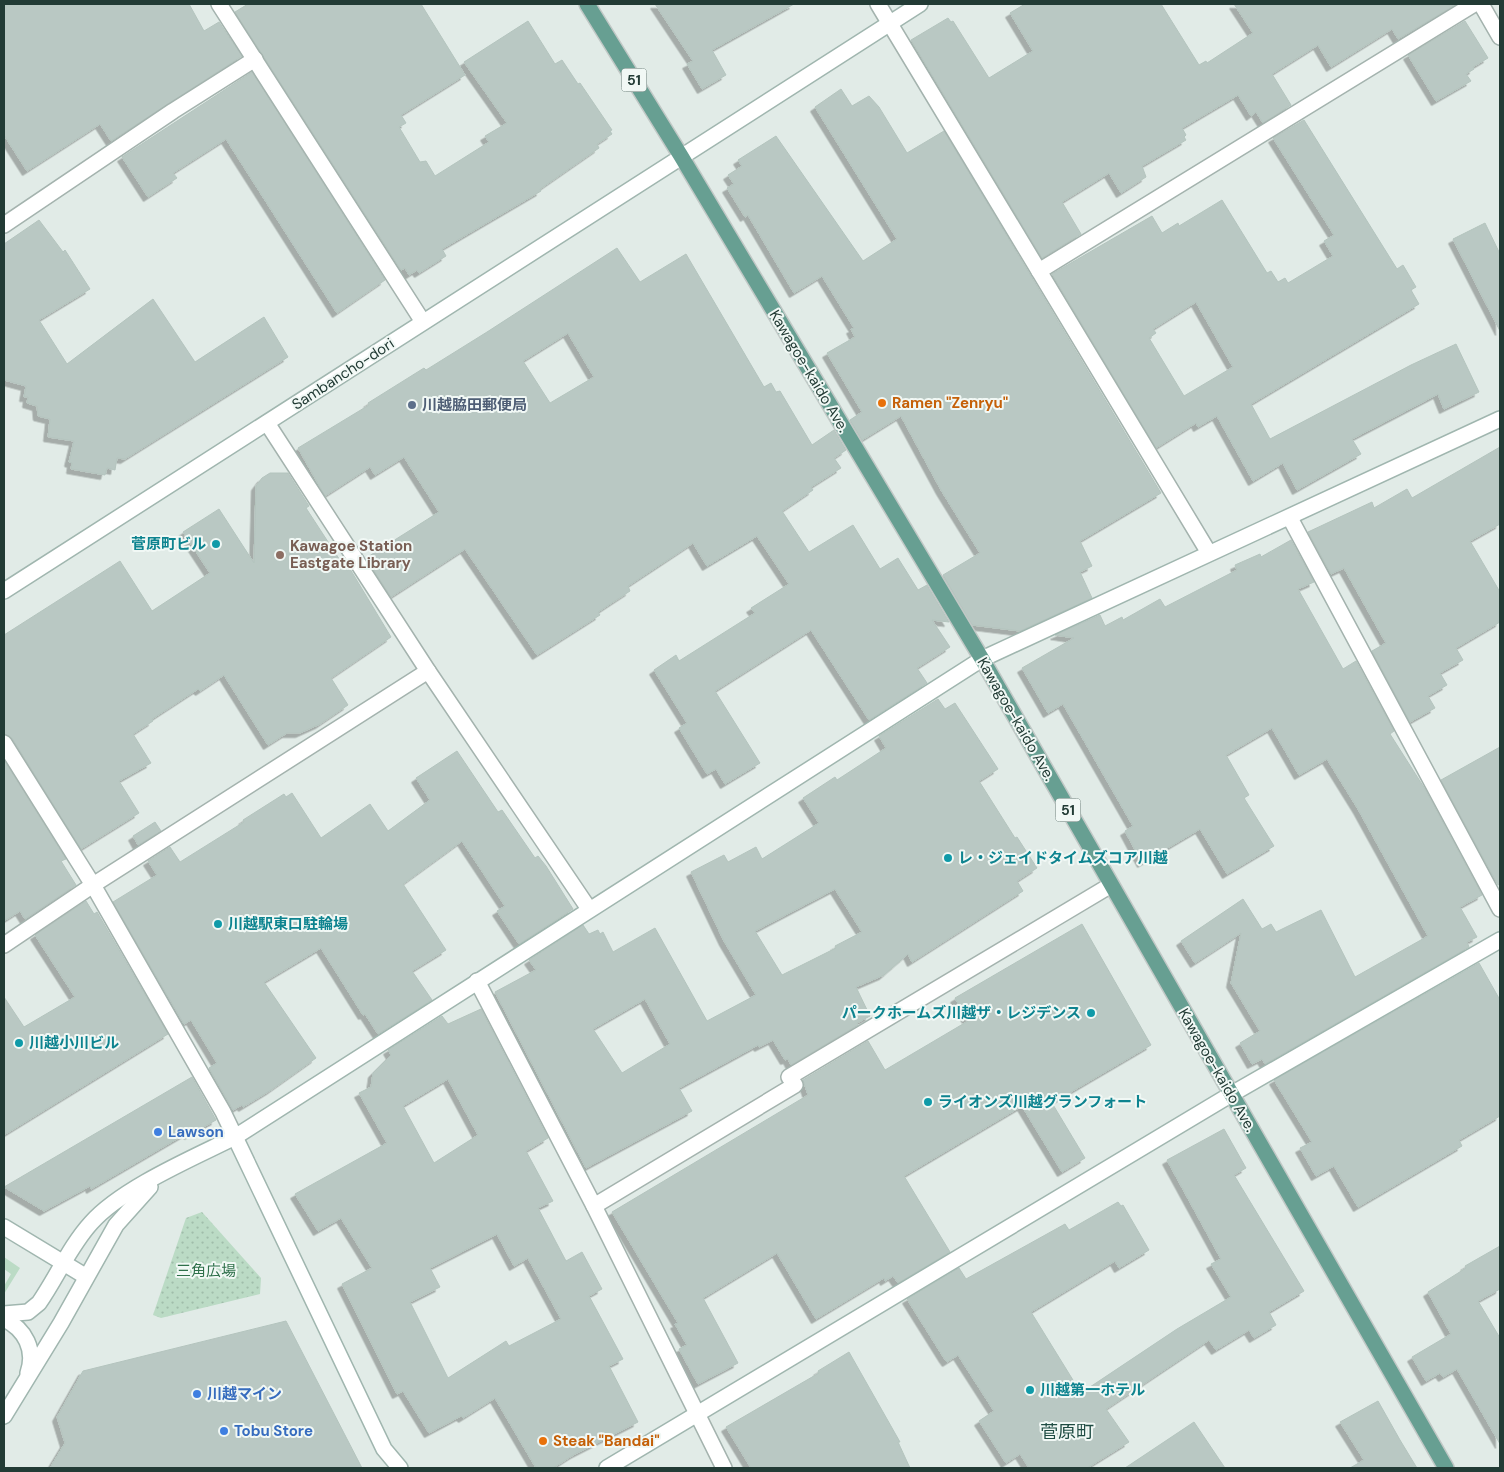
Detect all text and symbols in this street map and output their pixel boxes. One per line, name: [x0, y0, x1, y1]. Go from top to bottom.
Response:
road number: 51: [622, 68, 646, 92]
street label: Kawagoe-kaido Ave.: [765, 306, 853, 436]
street label: Sambancho-dori: [288, 333, 398, 415]
place label: Ramen "Zenryu": [892, 393, 1008, 413]
place label: 川越脇田郵便局: [422, 395, 527, 415]
marker: Ramen "Zenryu": [876, 397, 888, 409]
marker: 川越脇田郵便局: [406, 399, 418, 411]
place label: 菅原町ビル: [131, 534, 206, 554]
place label: Kawagoe Station Eastgate Library: [290, 536, 412, 573]
marker: 菅原町ビル: [210, 538, 222, 550]
marker: Kawagoe Station Eastgate Library: [274, 549, 286, 561]
street label: Kawagoe-kaido Ave.: [973, 654, 1059, 784]
road number: 51: [1056, 798, 1080, 822]
place label: レ・ジェイドタイムズコア川越: [958, 848, 1168, 868]
marker: レ・ジェイドタイムズコア川越: [942, 852, 954, 864]
place label: 川越駅東口駐輪場: [228, 914, 348, 934]
marker: 川越駅東口駐輪場: [212, 918, 224, 930]
place label: パークホームズ川越ザ・レジデンス: [842, 1003, 1081, 1023]
street label: Kawagoe-kaido Ave.: [1174, 1005, 1260, 1135]
marker: パークホームズ川越ザ・レジデンス: [1085, 1007, 1097, 1019]
place label: 川越小川ビル: [29, 1033, 119, 1053]
marker: 川越小川ビル: [13, 1037, 25, 1049]
place label: ライオンズ川越グランフォート: [938, 1092, 1147, 1112]
marker: ライオンズ川越グランフォート: [922, 1096, 934, 1108]
place label: Lawson: [168, 1122, 224, 1142]
marker: Lawson: [152, 1126, 164, 1138]
park label: 三角広場: [176, 1261, 236, 1281]
place label: 川越第一ホテル: [1040, 1380, 1145, 1400]
place label: 川越マイン: [207, 1384, 282, 1404]
marker: 川越第一ホテル: [1024, 1384, 1036, 1396]
marker: 川越マイン: [191, 1388, 203, 1400]
district label: 菅原町: [1040, 1420, 1094, 1444]
place label: Tobu Store: [234, 1421, 313, 1441]
marker: Tobu Store: [218, 1425, 230, 1437]
place label: Steak "Bandai": [553, 1431, 660, 1451]
marker: Steak "Bandai": [537, 1435, 549, 1447]

